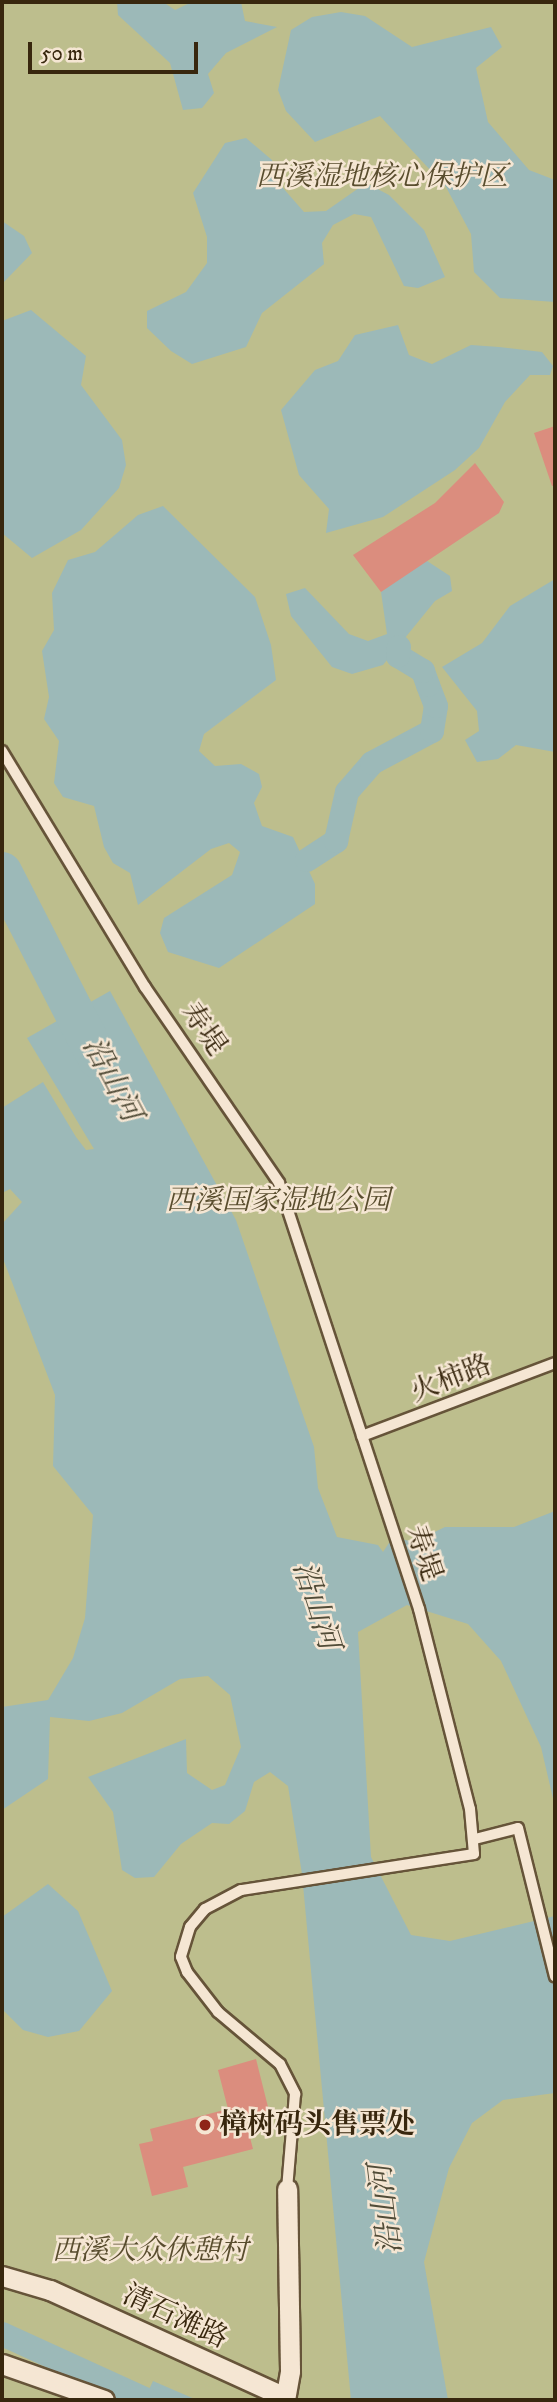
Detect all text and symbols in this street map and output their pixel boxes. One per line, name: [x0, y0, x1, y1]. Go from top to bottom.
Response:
scale bar: [32, 28, 201, 72]
text: 50 m: [41, 41, 83, 67]
park label: 西溪湿地核心保护区: [256, 160, 508, 194]
street label: 寿堤: [173, 996, 233, 1062]
water label: 沿山河: [74, 1032, 148, 1128]
park label: 西溪国家湿地公园: [166, 1184, 390, 1218]
street label: 火柿路: [406, 1348, 496, 1410]
street label: 寿堤: [398, 1521, 448, 1585]
water label: 沿山河: [284, 1558, 346, 1654]
place label: 樟树码头售票处: [219, 2108, 415, 2142]
marker: 樟树码头售票处: [197, 2117, 213, 2133]
water label: 沿山河: [364, 2162, 410, 2256]
park label: 西溪大众休憩村: [52, 2234, 248, 2268]
street label: 清石滩路: [117, 2278, 233, 2356]

